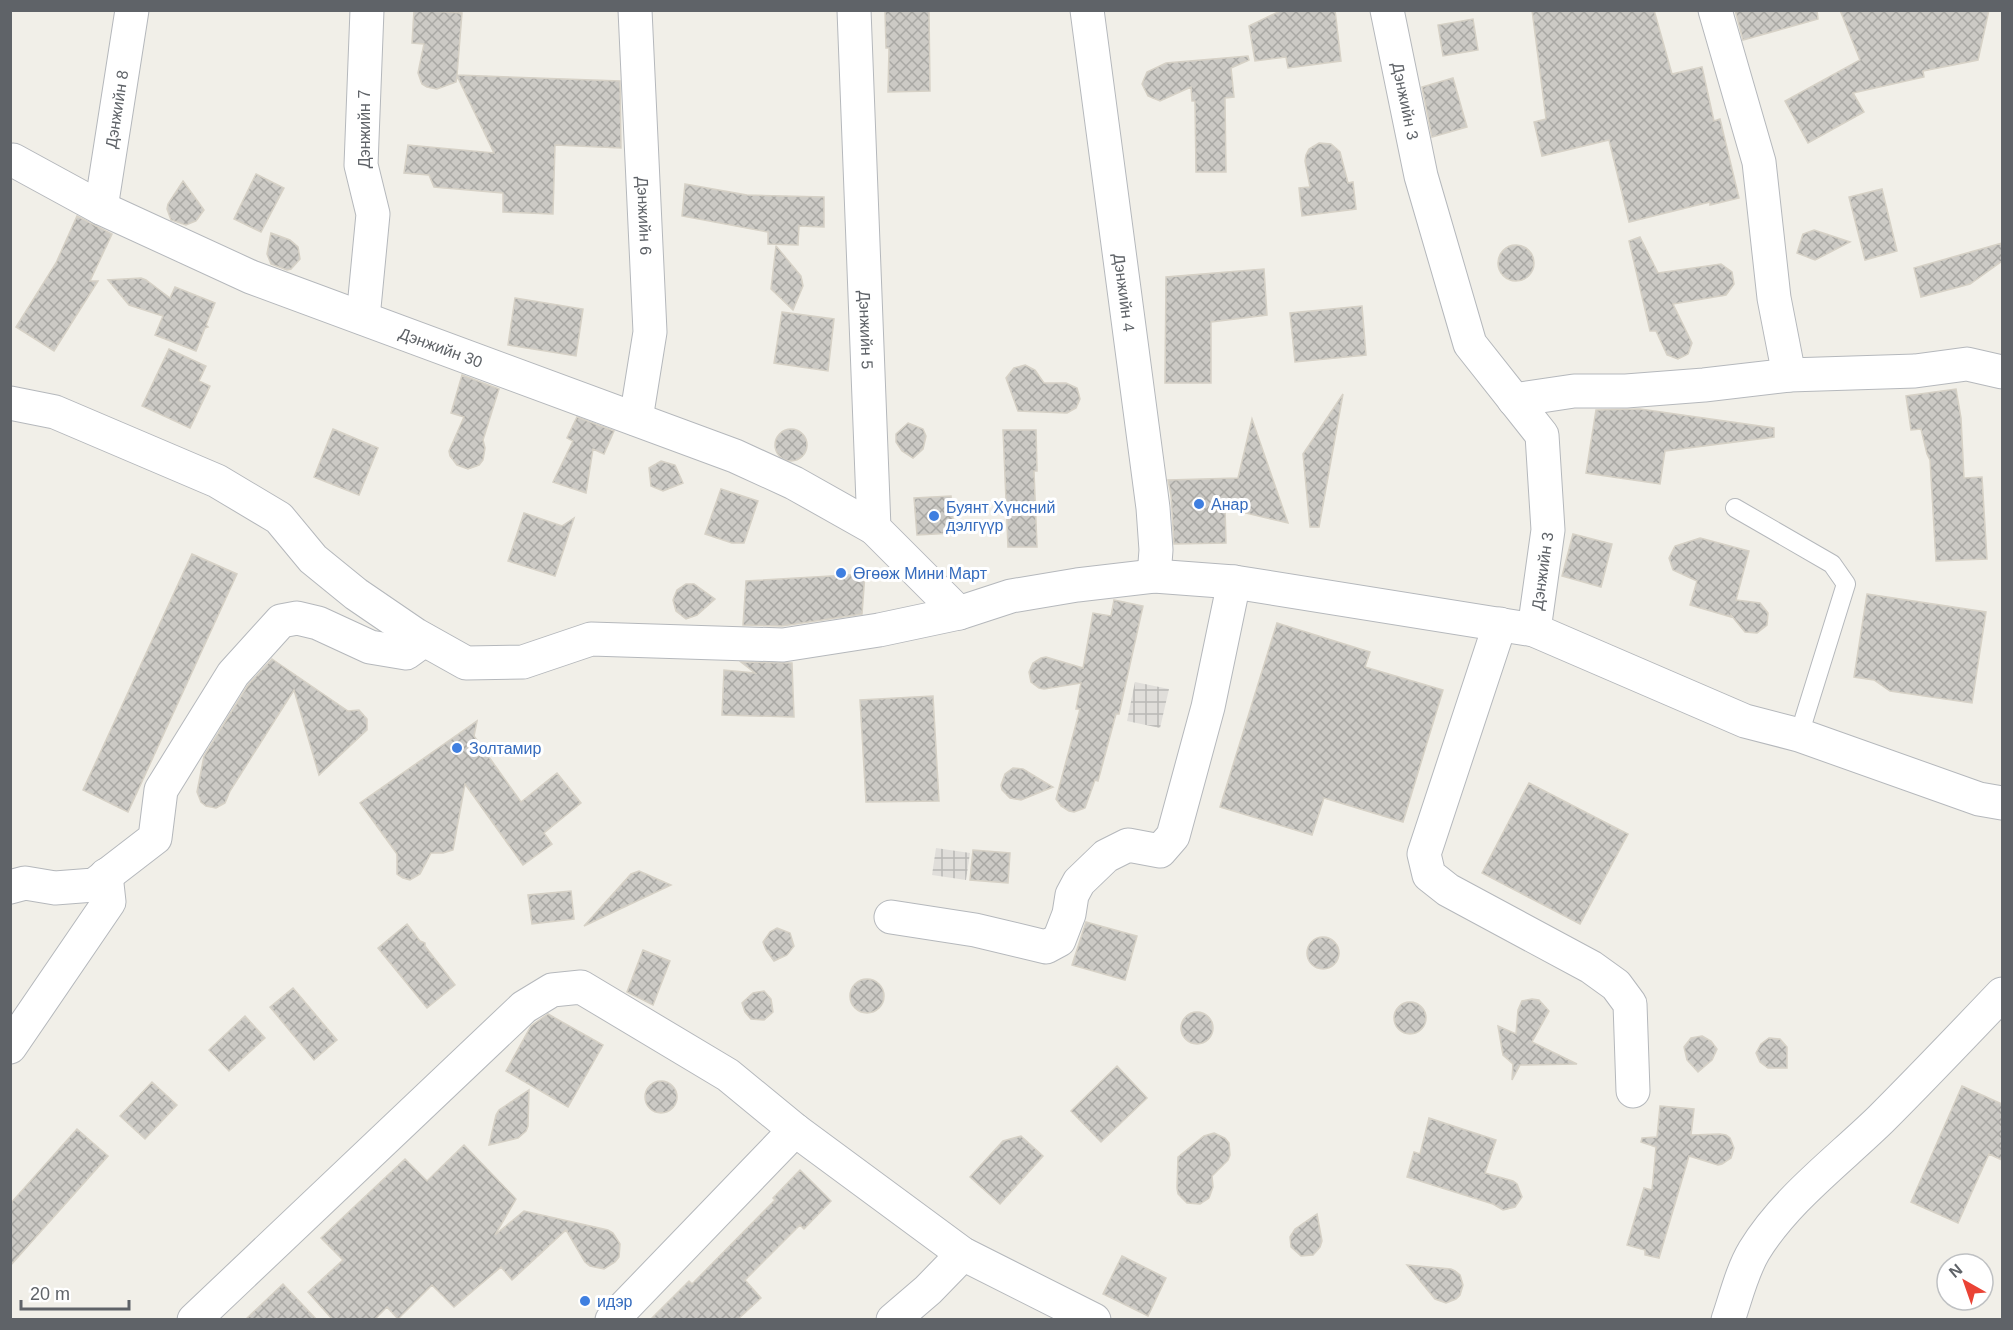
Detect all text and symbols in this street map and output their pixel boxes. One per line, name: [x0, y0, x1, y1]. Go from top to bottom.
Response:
street label: Дэнжийн 3: [1389, 61, 1421, 142]
street label: Дэнжийн 8: [102, 69, 131, 149]
street label: Дэнжийн 7: [356, 90, 373, 168]
street label: Дэнжийн 6: [634, 176, 654, 256]
street label: Дэнжийн 4: [1110, 252, 1138, 333]
street label: Дэнжийн 5: [856, 290, 876, 369]
street label: Дэнжийн 30: [397, 325, 485, 371]
place label: Анар: [1211, 496, 1248, 513]
marker: Анар: [1192, 497, 1206, 511]
place label: Буянт Хүнсний дэлгүүр: [946, 499, 1055, 534]
marker: Буянт Хүнсний дэлгүүр: [927, 509, 941, 523]
street label: Дэнжийн 3: [1529, 531, 1556, 611]
place label: Өгөөж Мини Март: [853, 565, 988, 582]
marker: Өгөөж Мини Март: [834, 566, 848, 580]
place label: Золтамир: [469, 740, 542, 757]
marker: Золтамир: [450, 741, 464, 755]
north arrow: [1935, 1252, 1995, 1312]
text: N: [1946, 1261, 1966, 1281]
scale bar: [21, 1273, 129, 1311]
text: 20 m: [30, 1284, 70, 1304]
place label: идэр: [597, 1293, 633, 1310]
marker: идэр: [578, 1294, 592, 1308]

